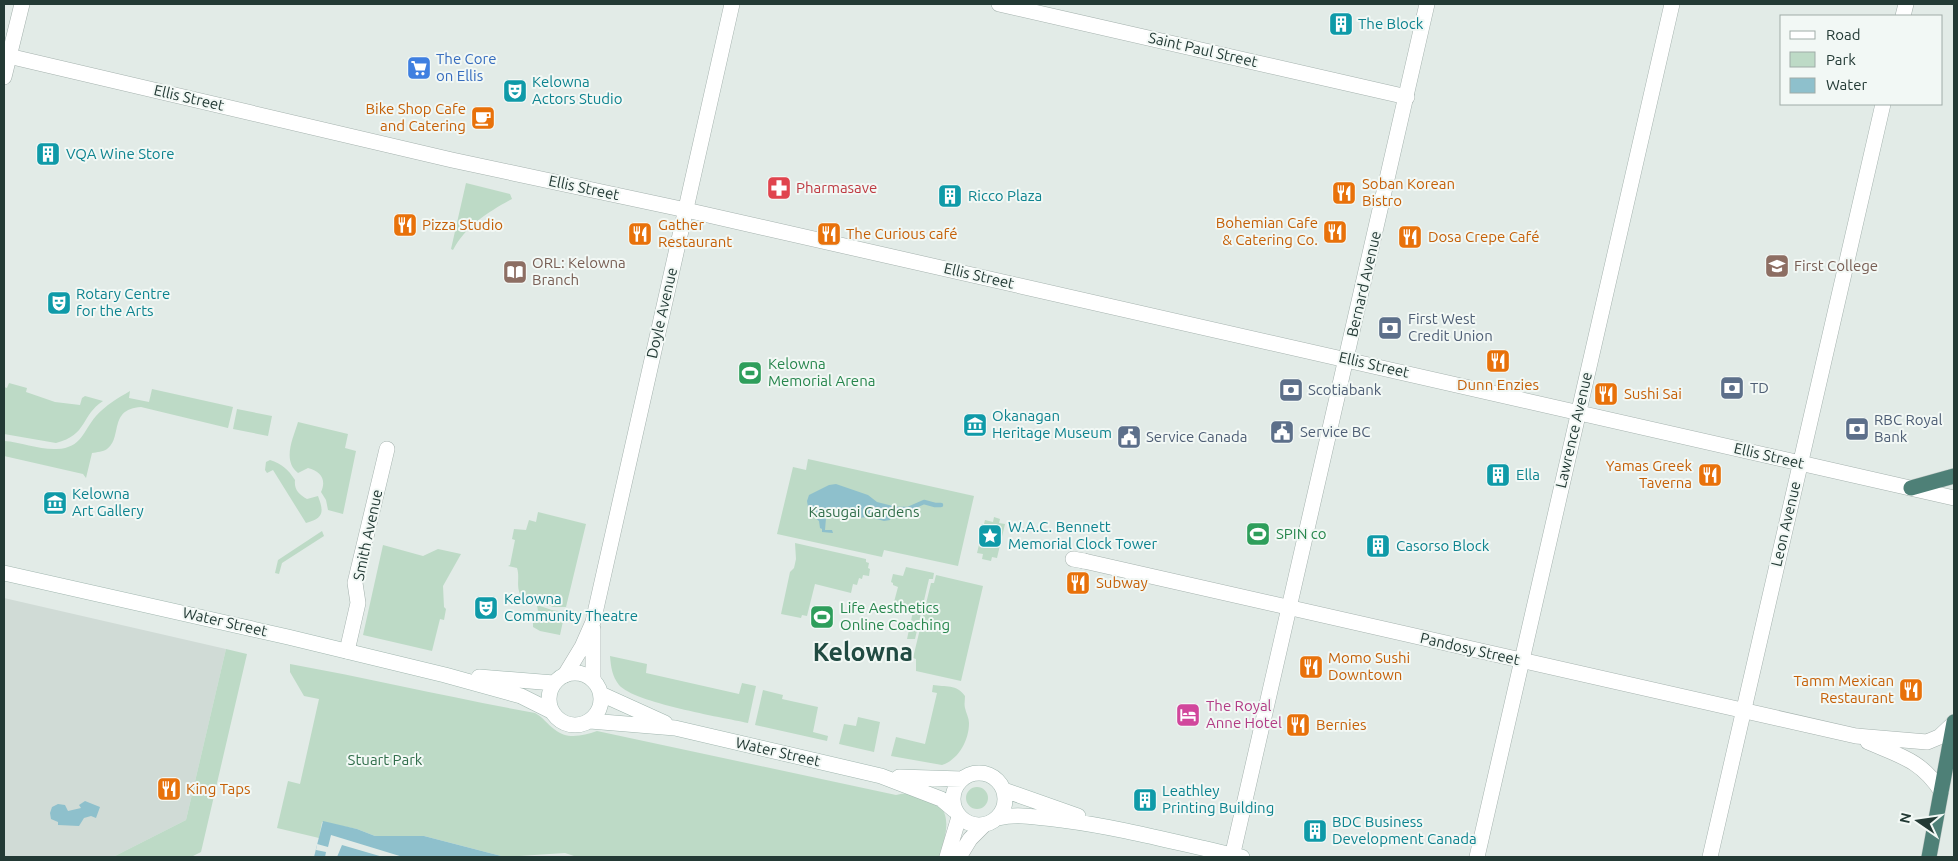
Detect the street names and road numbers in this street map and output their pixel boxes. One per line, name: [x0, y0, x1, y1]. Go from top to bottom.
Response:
street label: Saint Paul Street: [1147, 29, 1259, 70]
street label: Ellis Street: [152, 81, 226, 114]
street label: Ellis Street: [547, 172, 621, 203]
street label: Bernard Avenue: [1343, 229, 1384, 339]
street label: Ellis Street: [942, 259, 1016, 292]
street label: Doyle Avenue: [643, 266, 680, 360]
street label: Ellis Street: [1337, 348, 1411, 381]
street label: Lawrence Avenue: [1552, 370, 1595, 490]
street label: Ellis Street: [1732, 439, 1806, 472]
street label: Leon Avenue: [1767, 479, 1804, 568]
street label: Smith Avenue: [350, 488, 385, 582]
street label: Water Street: [181, 604, 269, 640]
street label: Pandosy Street: [1419, 629, 1522, 668]
street label: Water Street: [734, 734, 822, 770]

